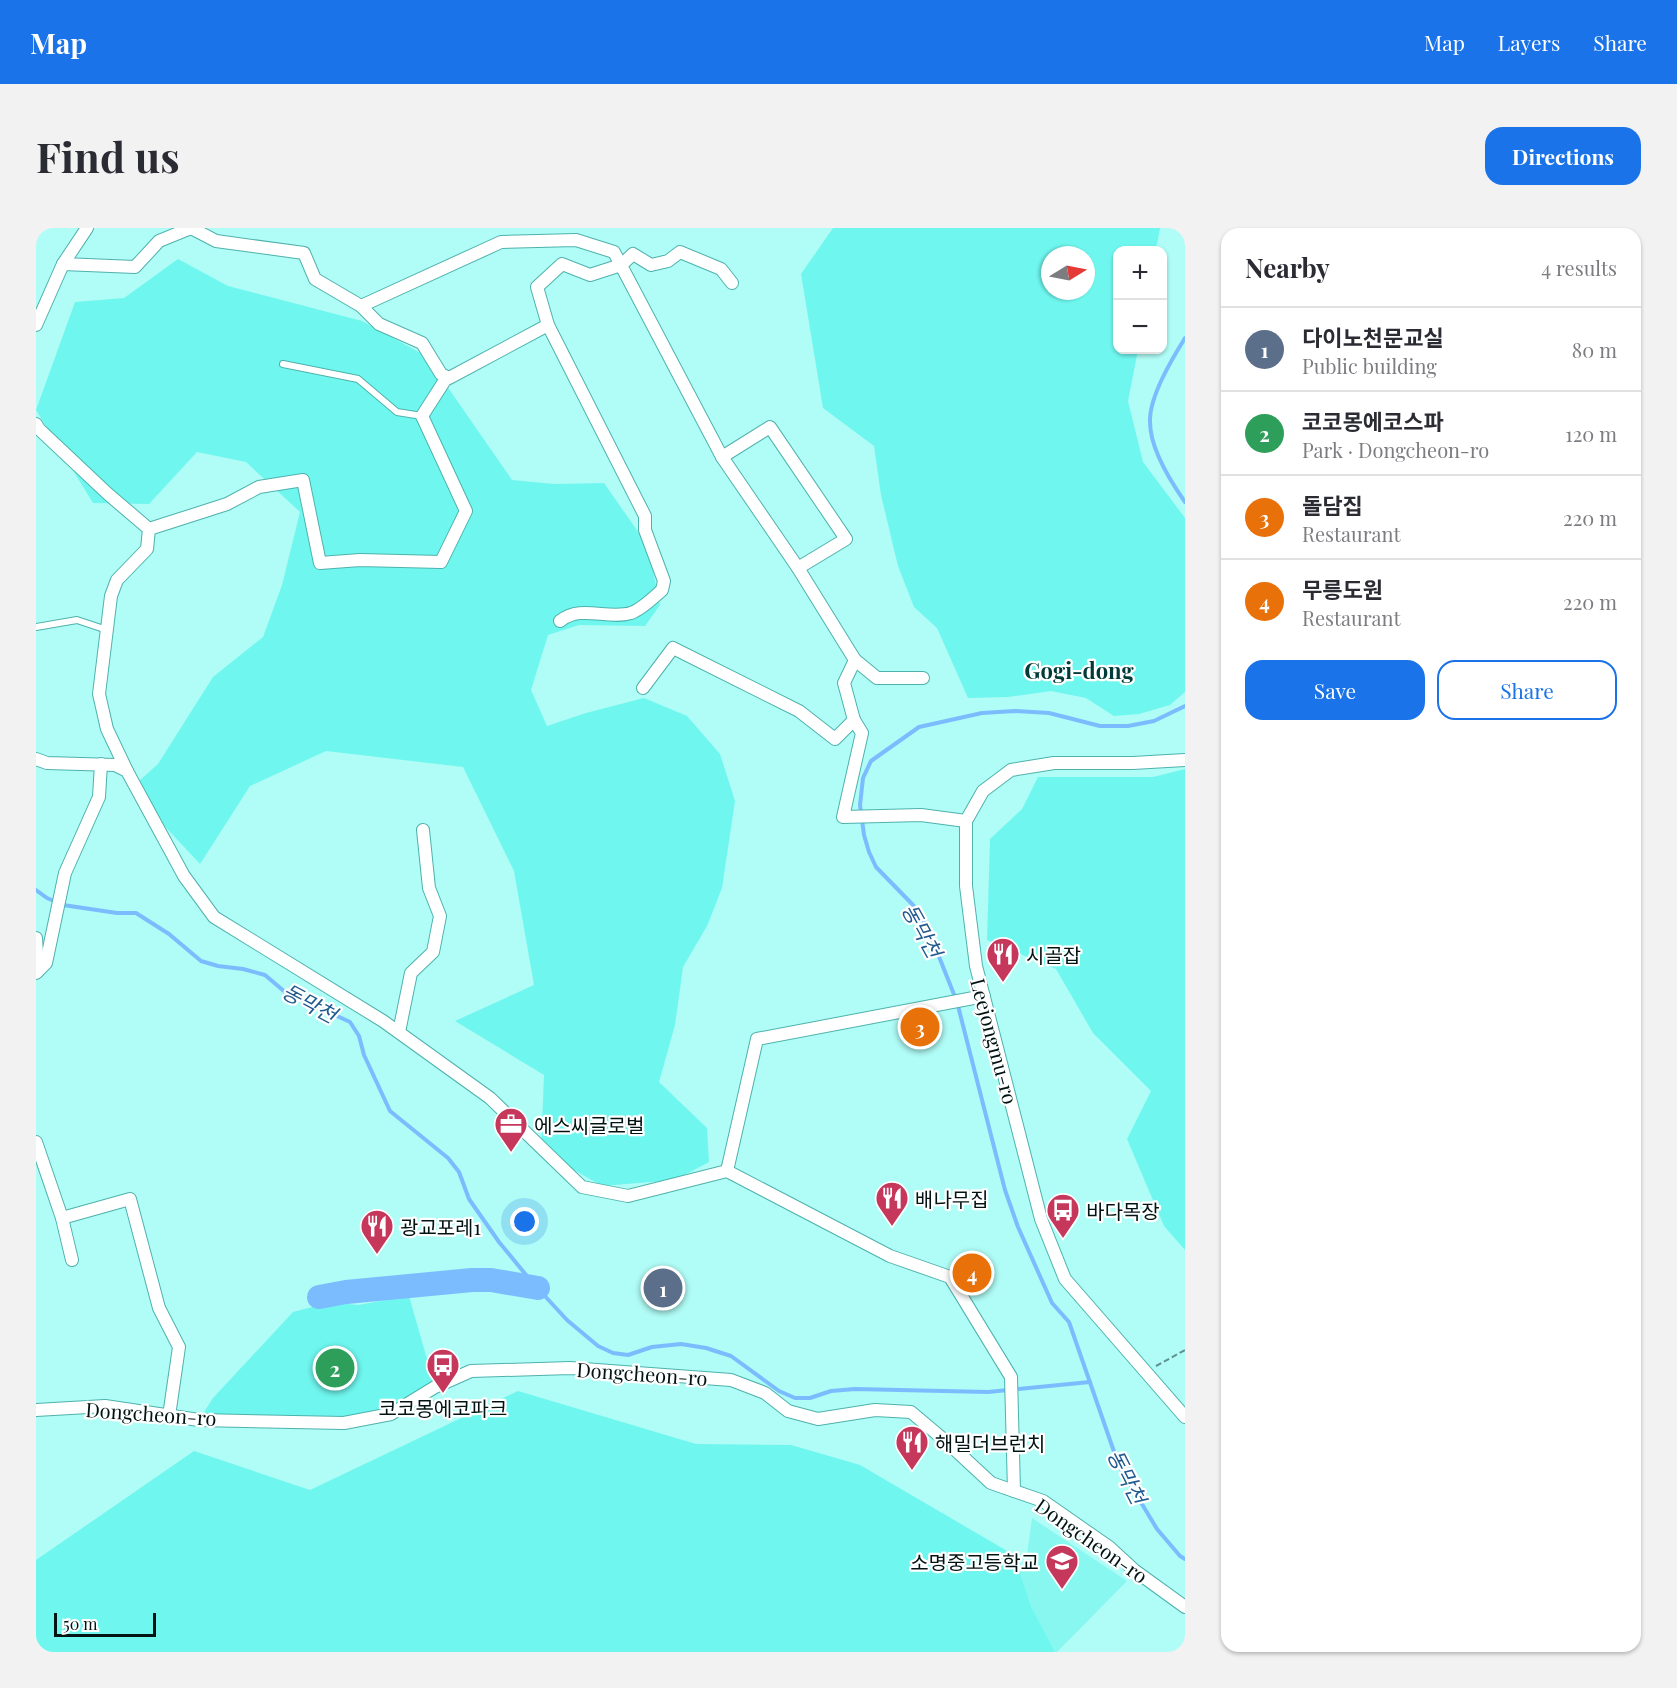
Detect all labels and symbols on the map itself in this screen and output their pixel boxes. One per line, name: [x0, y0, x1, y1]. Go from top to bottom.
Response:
north arrow: [1041, 246, 1095, 300]
district label: Gogi-dong: [1024, 655, 1134, 685]
water label: 동막천: [897, 898, 951, 964]
restaurant icon: 시골잡: [985, 936, 1021, 983]
place label: 시골잡: [1026, 941, 1081, 968]
street label: Leejongmu-ro: [965, 975, 1025, 1107]
water label: 동막천: [278, 976, 345, 1029]
pin: 3: [900, 1004, 940, 1050]
office icon: 에스씨글로벌: [493, 1106, 529, 1153]
place label: 에스씨글로벌: [534, 1111, 644, 1138]
restaurant icon: 배나무집: [874, 1180, 910, 1227]
place label: 배나무집: [915, 1185, 989, 1212]
bus stop icon: 바다목장: [1045, 1192, 1081, 1239]
place label: 바다목장: [1086, 1197, 1160, 1224]
your location: [510, 1207, 539, 1236]
restaurant icon: 광교포레1: [359, 1208, 395, 1255]
place label: 광교포레1: [400, 1213, 481, 1240]
pin: 4: [952, 1250, 992, 1296]
pin: 1: [644, 1266, 682, 1310]
pin: 2: [316, 1346, 354, 1390]
bus stop icon: 코코몽에코파크: [425, 1347, 461, 1394]
street label: Dongcheon-ro: [576, 1355, 708, 1391]
place label: 코코몽에코파크: [379, 1394, 507, 1421]
street label: Dongcheon-ro: [85, 1395, 217, 1431]
restaurant icon: 해밀더브런치: [894, 1424, 930, 1471]
place label: 해밀더브런치: [935, 1429, 1045, 1456]
water label: 동막천: [1102, 1444, 1155, 1511]
street label: Dongcheon-ro: [1030, 1491, 1154, 1589]
school or university icon: 소명중고등학교: [1044, 1543, 1080, 1590]
place label: 소명중고등학교: [910, 1548, 1039, 1575]
scale bar: [54, 1610, 156, 1638]

